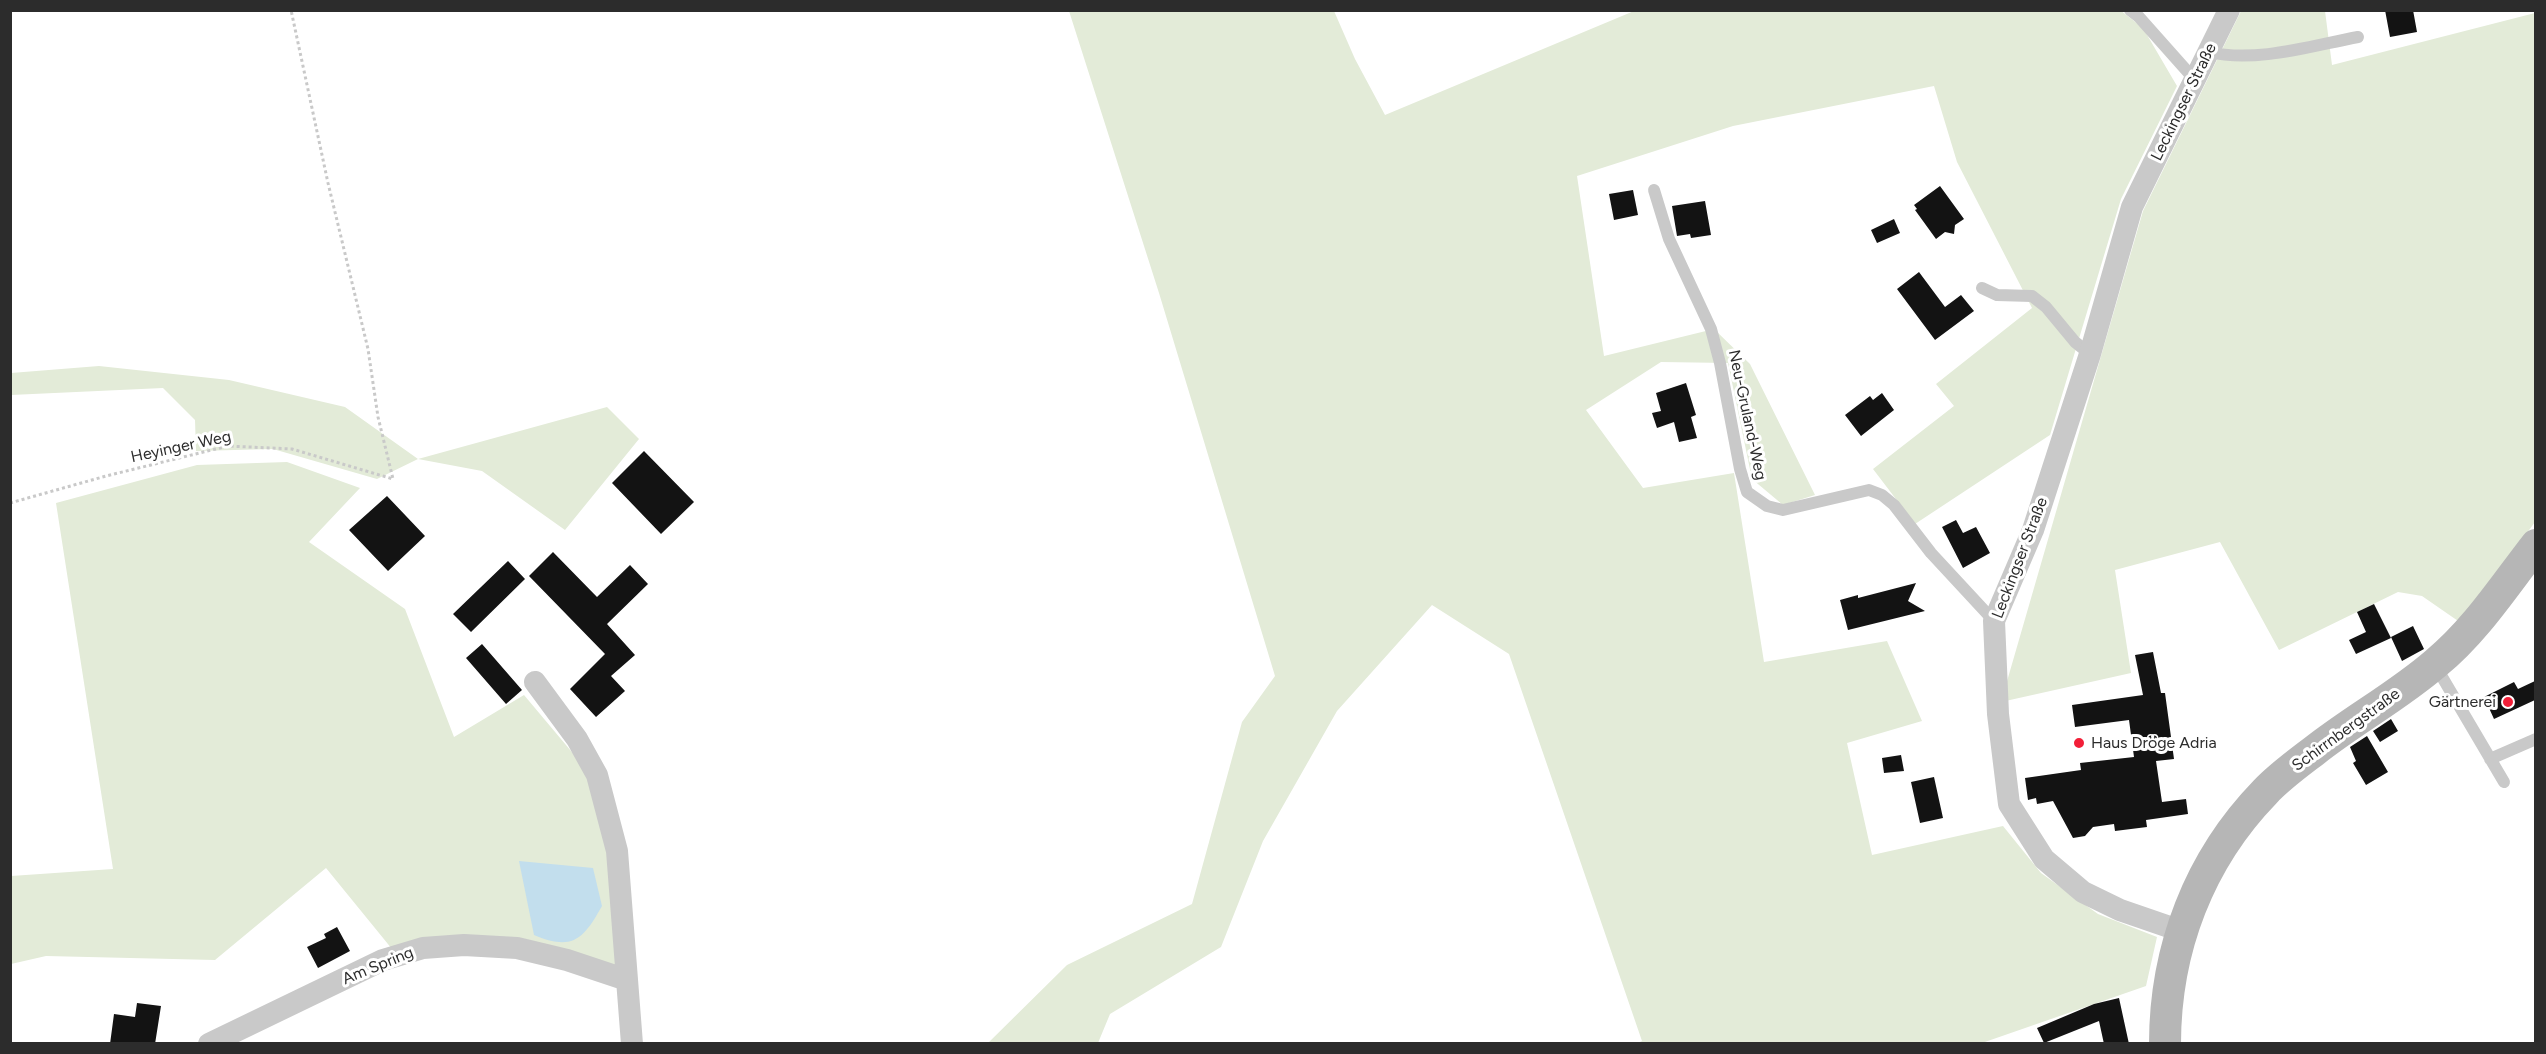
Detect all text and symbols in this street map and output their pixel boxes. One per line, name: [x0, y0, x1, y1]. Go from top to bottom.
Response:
street label: Leckingser Straße: [2147, 40, 2221, 164]
street label: Neu-Gruland-Weg: [1724, 348, 1770, 482]
street label: Heyinger Weg: [129, 427, 233, 467]
street label: Leckingser Straße: [1988, 495, 2052, 621]
street label: Schirrnbergstraße: [2288, 684, 2404, 776]
place label: Gärtnerei: [2429, 692, 2496, 712]
marker: Gärtnerei: [2501, 695, 2515, 709]
place label: Haus Dröge Adria: [2091, 733, 2217, 753]
marker: Haus Dröge Adria: [2072, 736, 2086, 750]
street label: Am Spring: [340, 943, 416, 989]

